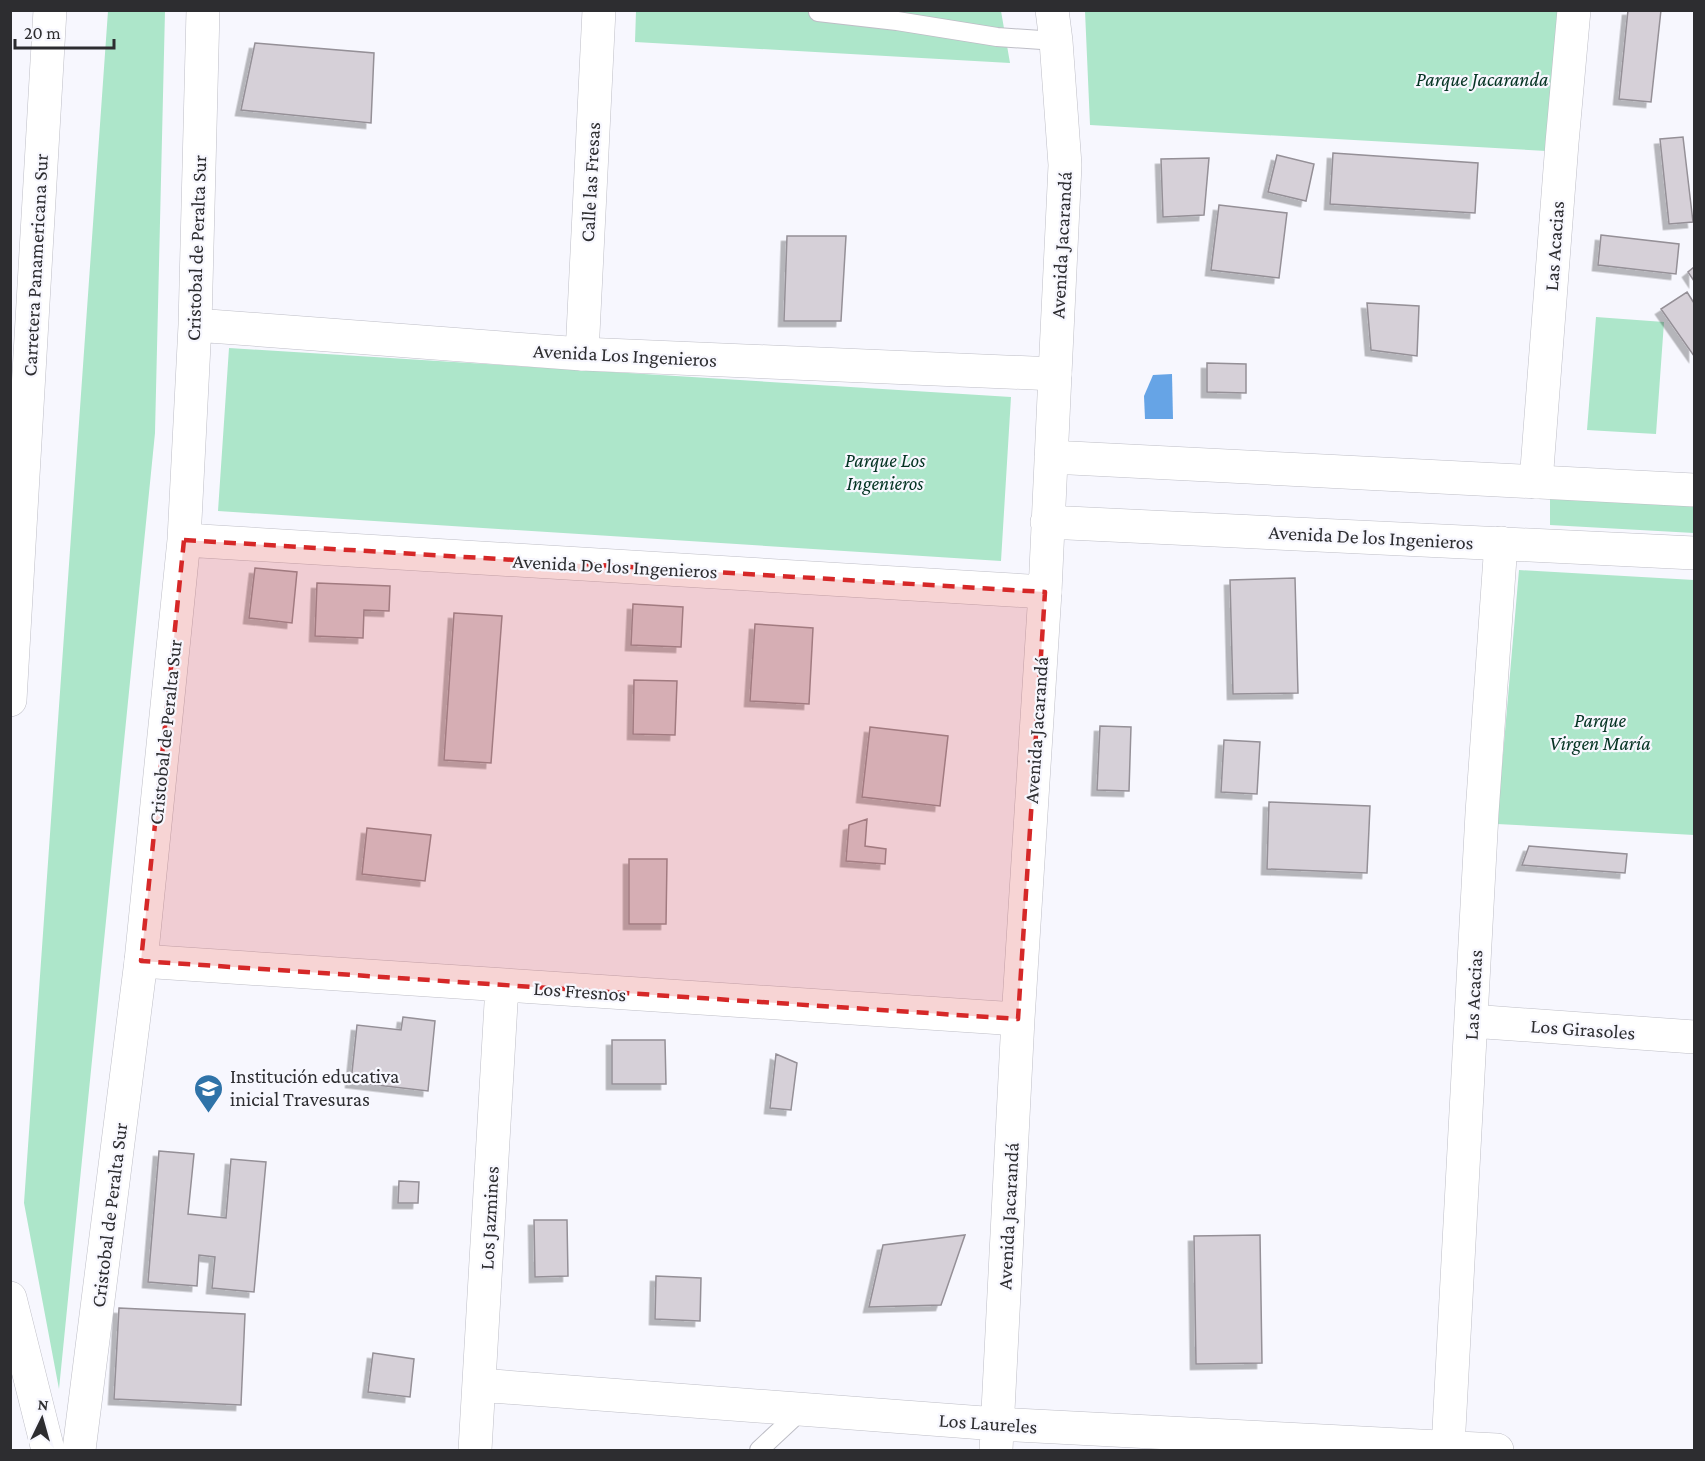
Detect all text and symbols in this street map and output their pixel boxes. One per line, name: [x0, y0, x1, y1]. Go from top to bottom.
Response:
scale bar: [15, 12, 114, 50]
text: 20 m: [24, 23, 61, 43]
park label: Parque Jacaranda: [1416, 68, 1548, 91]
street label: Calle las Fresas: [576, 121, 604, 243]
street label: Carretera Panamericana Sur: [18, 153, 52, 377]
street label: Cristobal de Peralta Sur: [182, 155, 210, 341]
street label: Avenida Jacarandá: [1046, 171, 1077, 319]
street label: Las Acacias: [1540, 200, 1568, 292]
street label: Avenida Los Ingenieros: [532, 339, 718, 372]
park label: Parque Los Ingenieros: [845, 449, 926, 495]
street label: Avenida De los Ingenieros: [1268, 521, 1474, 554]
street label: Avenida De los Ingenieros: [512, 550, 718, 583]
street label: Cristobal de Peralta Sur: [144, 638, 186, 826]
street label: Avenida Jacarandá: [1020, 656, 1053, 804]
park label: Parque Virgen María: [1549, 709, 1651, 755]
street label: Las Acacias: [1460, 949, 1486, 1041]
street label: Los Fresnos: [533, 977, 627, 1005]
street label: Los Girasoles: [1530, 1014, 1636, 1044]
place label: Institución educativa inicial Travesuras: [230, 1065, 399, 1110]
school or university icon: Institución educativa inicial Travesuras: [193, 1072, 225, 1114]
street label: Cristobal de Peralta Sur: [87, 1121, 131, 1309]
street label: Avenida Jacarandá: [993, 1142, 1024, 1290]
street label: Los Jazmines: [475, 1165, 504, 1270]
north arrow: [12, 1389, 72, 1449]
text: N: [37, 1396, 50, 1414]
street label: Los Laureles: [938, 1409, 1038, 1437]

